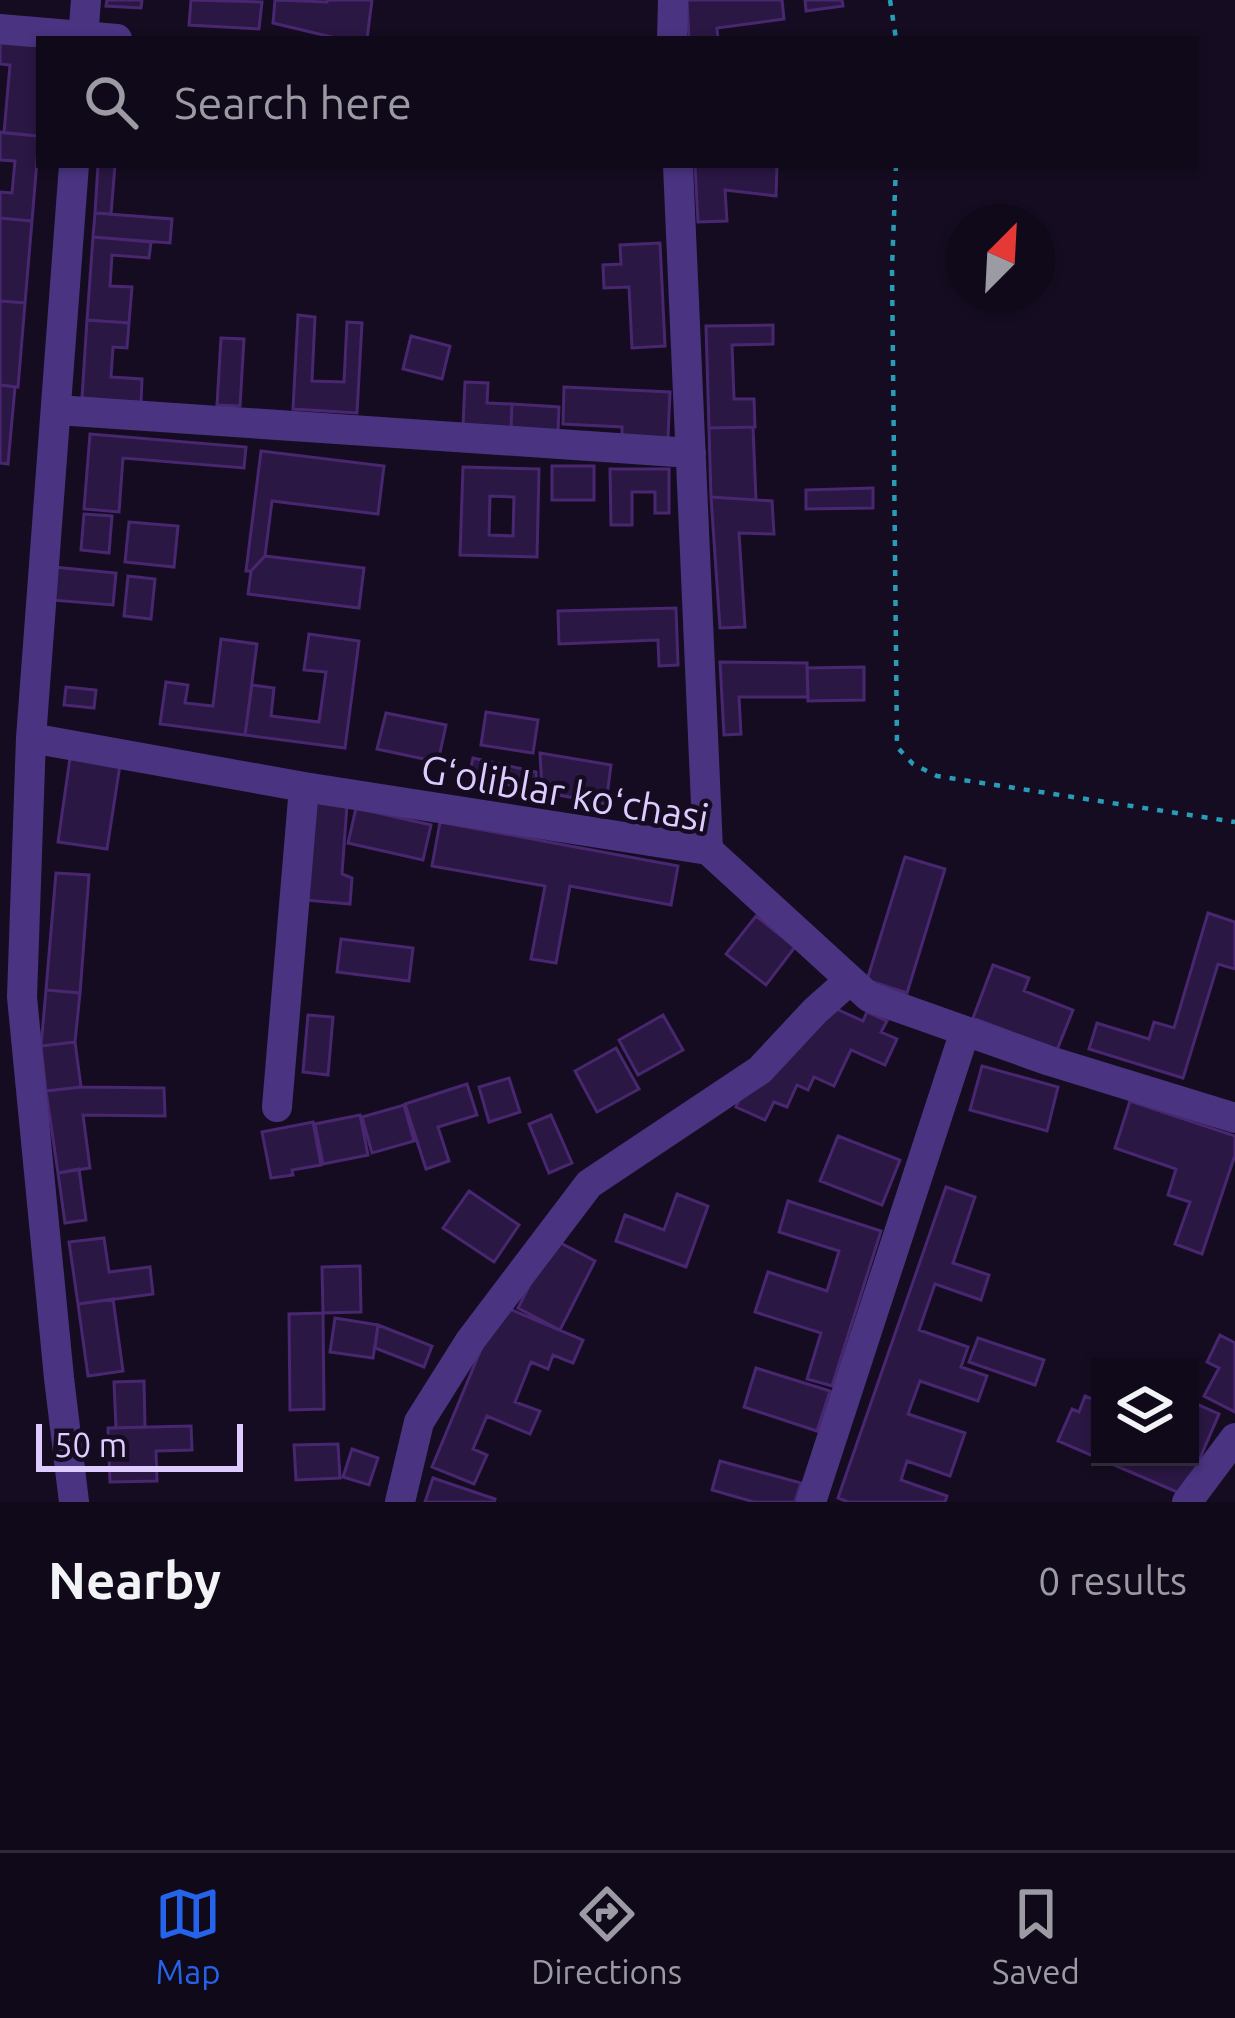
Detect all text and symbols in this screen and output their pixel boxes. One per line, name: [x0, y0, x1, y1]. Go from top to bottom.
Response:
search box: [36, 36, 1199, 168]
icon: search: [78, 69, 144, 135]
text: Search here: [174, 77, 412, 128]
north arrow: [947, 204, 1055, 312]
street label: Gʻoliblar koʻchasi: [418, 746, 712, 839]
map controls: [1091, 1358, 1199, 1466]
button: layers: [1091, 1358, 1199, 1466]
scale bar: [36, 1418, 243, 1471]
text: 50 m: [54, 1426, 127, 1463]
text: Nearby: [48, 1551, 221, 1609]
text: 0 results: [1038, 1559, 1187, 1602]
tab: Map: [155, 1881, 221, 1990]
tab: Directions: [531, 1881, 682, 1990]
tab: Saved: [992, 1881, 1080, 1990]

